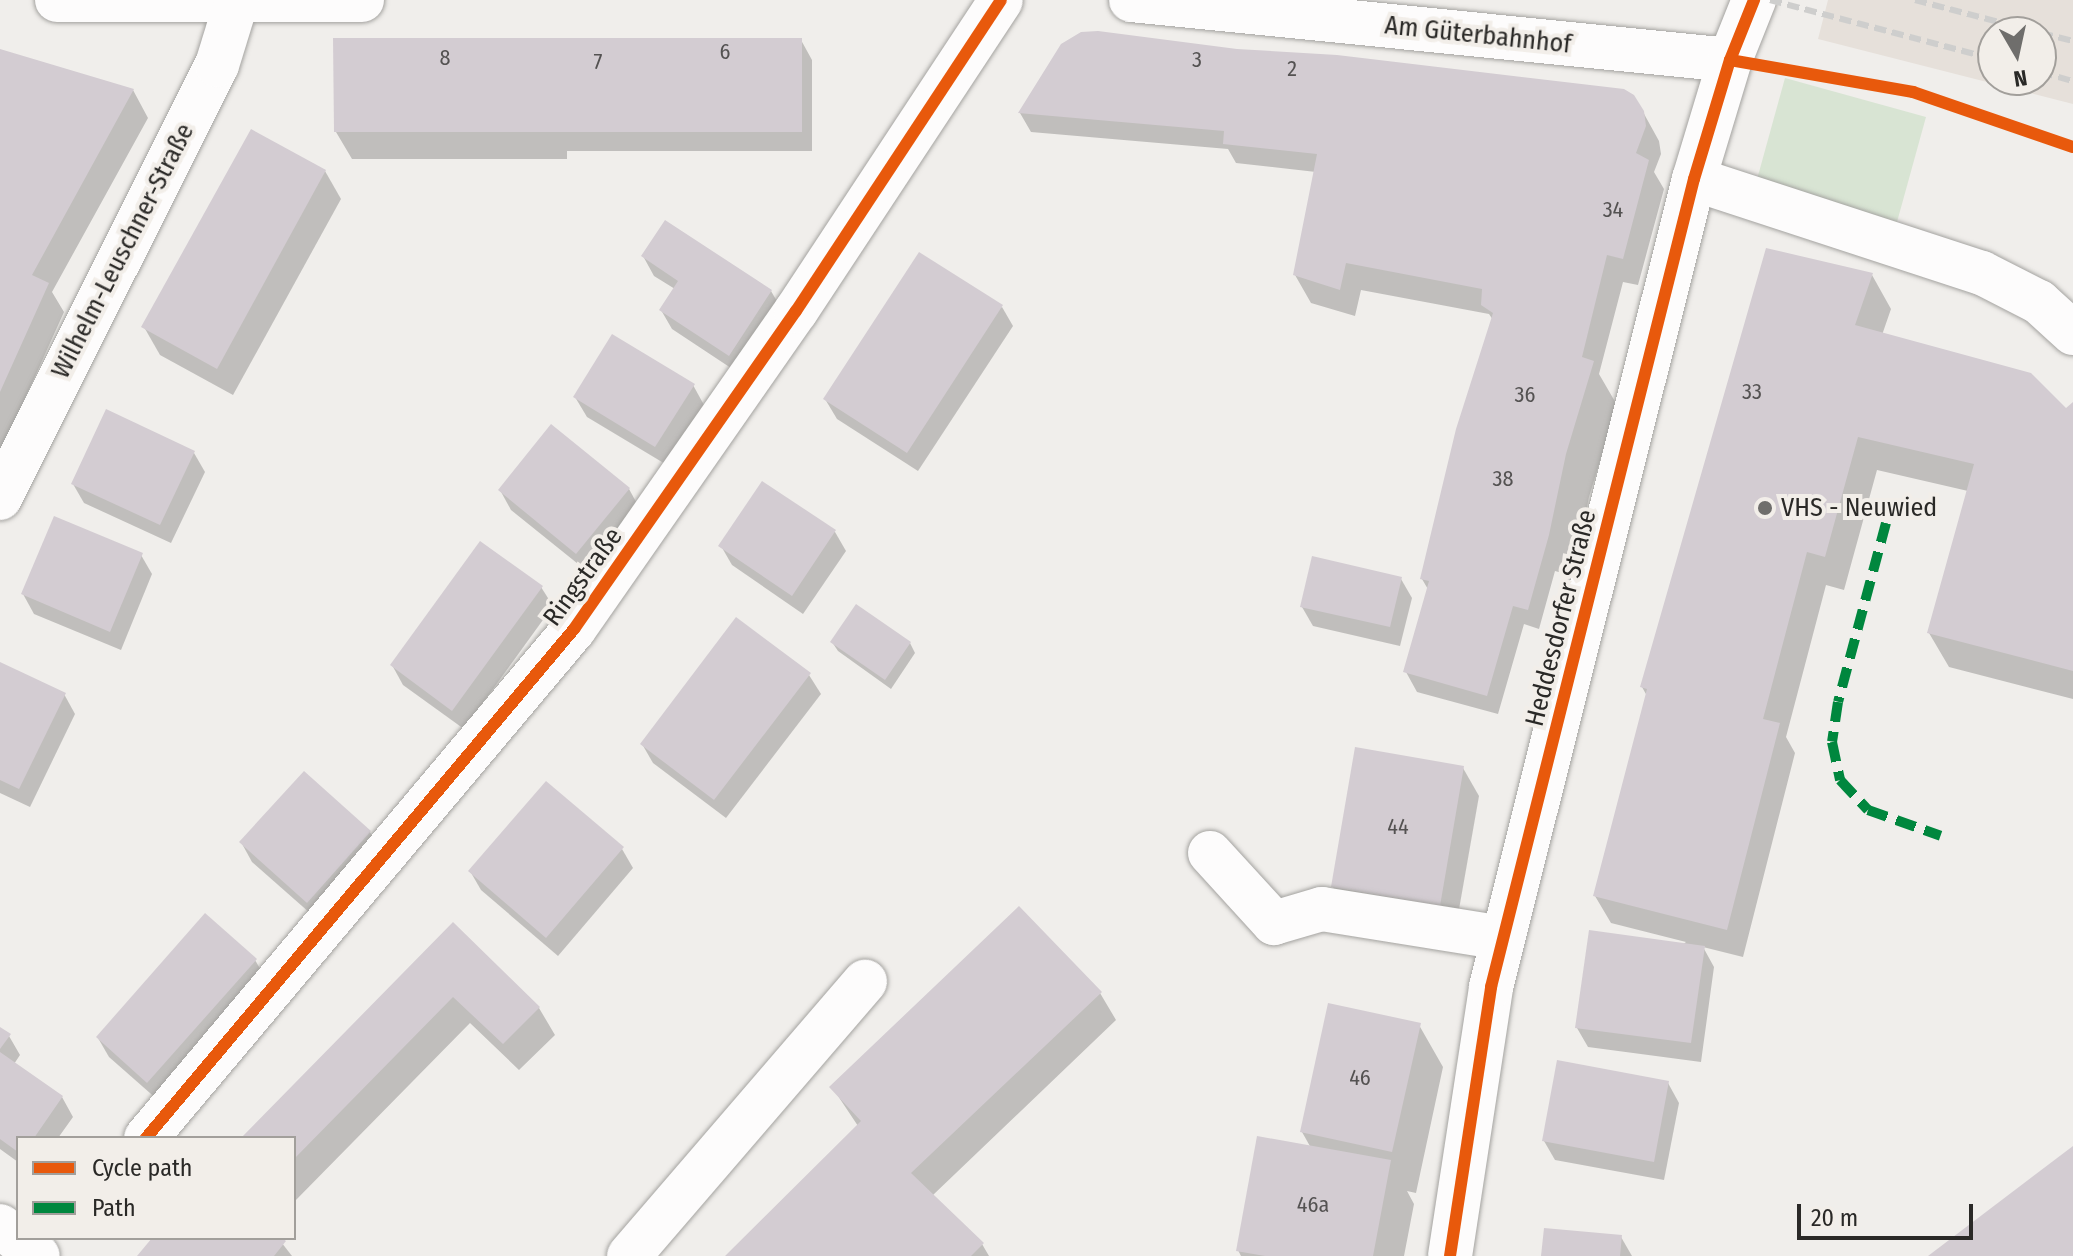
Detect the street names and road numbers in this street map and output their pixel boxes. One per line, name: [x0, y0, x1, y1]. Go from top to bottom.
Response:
street label: Am Güterbahnhof: [1383, 10, 1573, 60]
street label: Wilhelm-Leuschner-Straße: [45, 118, 201, 384]
street label: Heddesdorfer Straße: [1519, 507, 1603, 729]
street label: Ringstraße: [537, 522, 629, 632]

